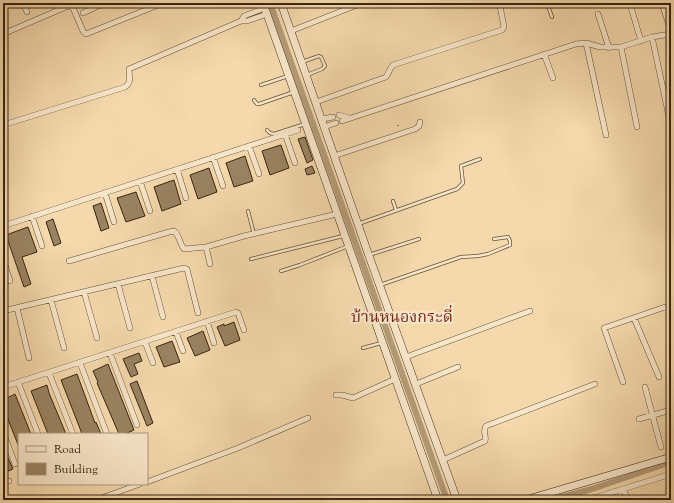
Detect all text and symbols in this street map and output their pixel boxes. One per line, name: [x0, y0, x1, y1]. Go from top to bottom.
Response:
district label: บ้านหนองกระดี่: [351, 305, 453, 330]
legend: [18, 433, 148, 485]
text: Road: [54, 441, 81, 459]
text: Building: [54, 461, 98, 479]

